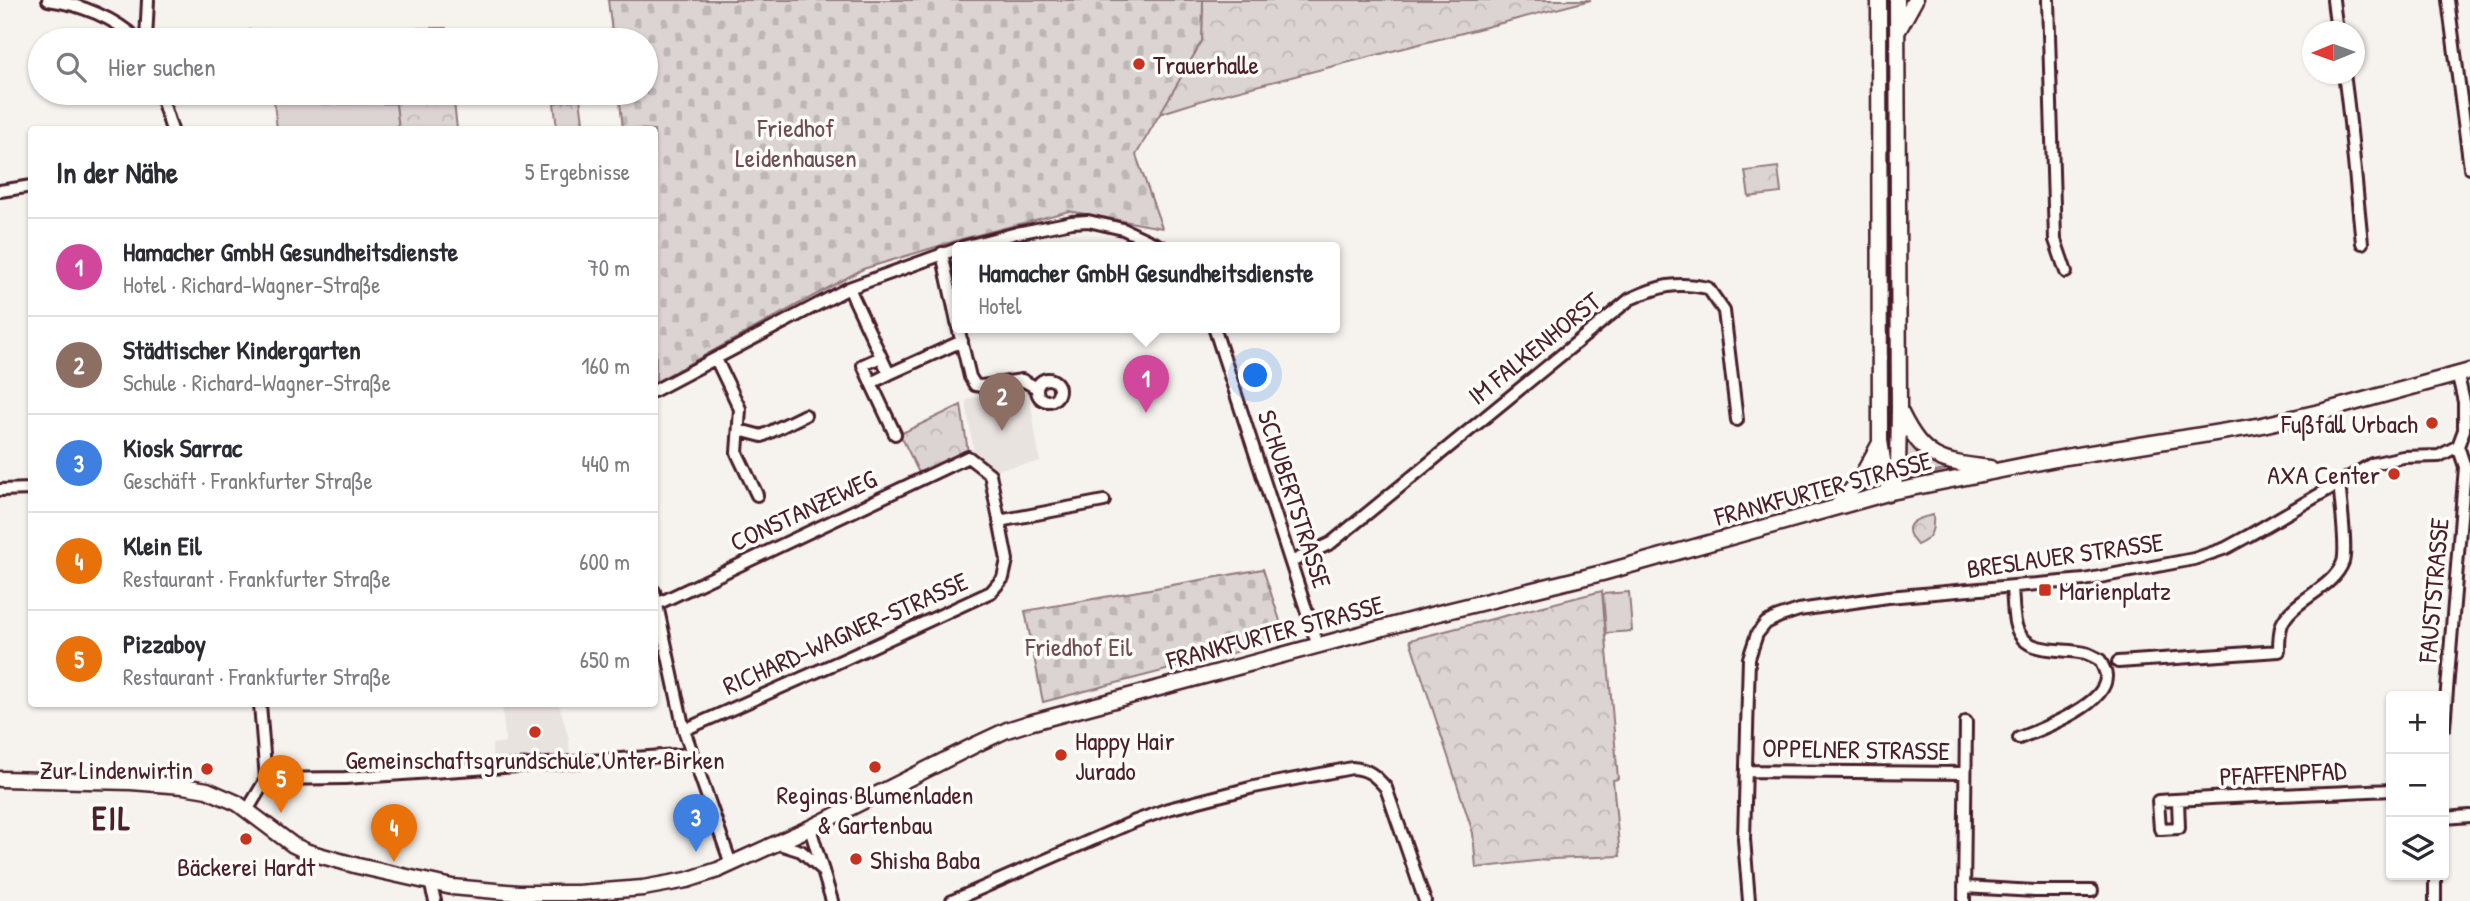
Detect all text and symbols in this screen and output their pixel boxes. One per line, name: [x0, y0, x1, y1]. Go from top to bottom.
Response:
north arrow: [2302, 21, 2365, 84]
search box: [28, 28, 658, 105]
place label: Trauerhalle: [1153, 47, 1259, 82]
icon: search: [52, 48, 90, 86]
text: Hier suchen: [108, 49, 216, 84]
marker: Trauerhalle: [1131, 56, 1147, 72]
park label: Friedhof Leidenhausen: [735, 110, 857, 175]
text: In der Nähe: [56, 152, 178, 192]
text: 5 Ergebnisse: [525, 156, 630, 187]
text: Hamacher GmbH Gesundheitsdienste: [123, 234, 458, 269]
popup: [952, 242, 1340, 333]
text: 1: [75, 252, 83, 283]
text: 70 m: [587, 252, 630, 283]
text: Hamacher GmbH Gesundheitsdienste: [978, 255, 1314, 290]
text: Hotel · Richard-Wagner-Straße: [123, 269, 381, 300]
street label: IM FALKENHORST: [1460, 283, 1608, 412]
text: Hotel: [978, 290, 1022, 321]
text: Städtischer Kindergarten: [123, 332, 361, 367]
text: 2: [74, 350, 84, 381]
text: 160 m: [581, 350, 630, 381]
pin: 1: [1123, 355, 1169, 413]
your location: [1238, 358, 1272, 392]
text: Schule · Richard-Wagner-Straße: [123, 367, 391, 398]
pin: 2: [979, 373, 1025, 431]
street label: SCHUBERTSTRASSE: [1250, 405, 1340, 593]
place label: Fußfall Urbach: [2280, 406, 2418, 441]
marker: Fußfall Urbach: [2424, 415, 2440, 431]
text: Kiosk Sarrac: [123, 430, 242, 465]
street label: FRANKFURTER STRASSE: [1710, 442, 1936, 534]
text: 3: [74, 448, 84, 479]
text: 440 m: [582, 448, 630, 479]
place label: AXA Center: [2267, 457, 2380, 492]
street label: CONSTANZEWEG: [724, 461, 882, 559]
text: Geschäft · Frankfurter Straße: [123, 465, 373, 496]
marker: AXA Center: [2386, 466, 2402, 482]
street label: FAUSTSTRASSE: [2409, 516, 2457, 665]
street label: BRESLAUER STRASSE: [1964, 524, 2166, 586]
text: Klein Eil: [123, 528, 202, 563]
text: 4: [75, 546, 83, 577]
text: 600 m: [579, 546, 630, 577]
text: Restaurant · Frankfurter Straße: [123, 563, 391, 594]
street label: RICHARD-WAGNER-STRASSE: [717, 563, 973, 703]
place label: Marienplatz: [2059, 573, 2171, 608]
marker: Marienplatz: [2037, 582, 2053, 598]
street label: FRANKFURTER STRASSE: [1162, 586, 1388, 678]
text: Pizzaboy: [123, 626, 206, 661]
park label: Friedhof Eil: [1024, 629, 1133, 664]
text: 5: [74, 644, 84, 675]
text: 650 m: [580, 644, 630, 675]
text: Restaurant · Frankfurter Straße: [123, 661, 391, 692]
map controls: [2386, 691, 2449, 880]
button: +: [2386, 691, 2449, 754]
place label: Happy Hair Jurado: [1075, 723, 1175, 788]
marker: Gemeinschaftsgrundschule Unter Birken: [527, 724, 543, 740]
street label: OPPELNER STRASSE: [1762, 730, 1951, 768]
place label: Gemeinschaftsgrundschule Unter Birken: [345, 742, 725, 777]
marker: Happy Hair Jurado: [1053, 747, 1069, 763]
place label: Zur Lindenwirtin: [40, 752, 193, 787]
street label: PFAFFENPFAD: [2219, 752, 2348, 794]
button: −: [2386, 754, 2449, 817]
pin: 5: [258, 755, 304, 813]
marker: Reginas Blumenladen & Gartenbau: [867, 759, 883, 775]
marker: Zur Lindenwirtin: [199, 761, 215, 777]
place label: Reginas Blumenladen & Gartenbau: [776, 777, 974, 842]
pin: 3: [673, 794, 719, 852]
district label: EIL: [92, 796, 132, 840]
pin: 4: [371, 804, 417, 862]
button: layers: [2386, 817, 2449, 880]
marker: Bäckerei Hardt: [238, 831, 254, 847]
place label: Shisha Baba: [870, 842, 980, 877]
place label: Bäckerei Hardt: [177, 849, 316, 884]
marker: Shisha Baba: [848, 851, 864, 867]

